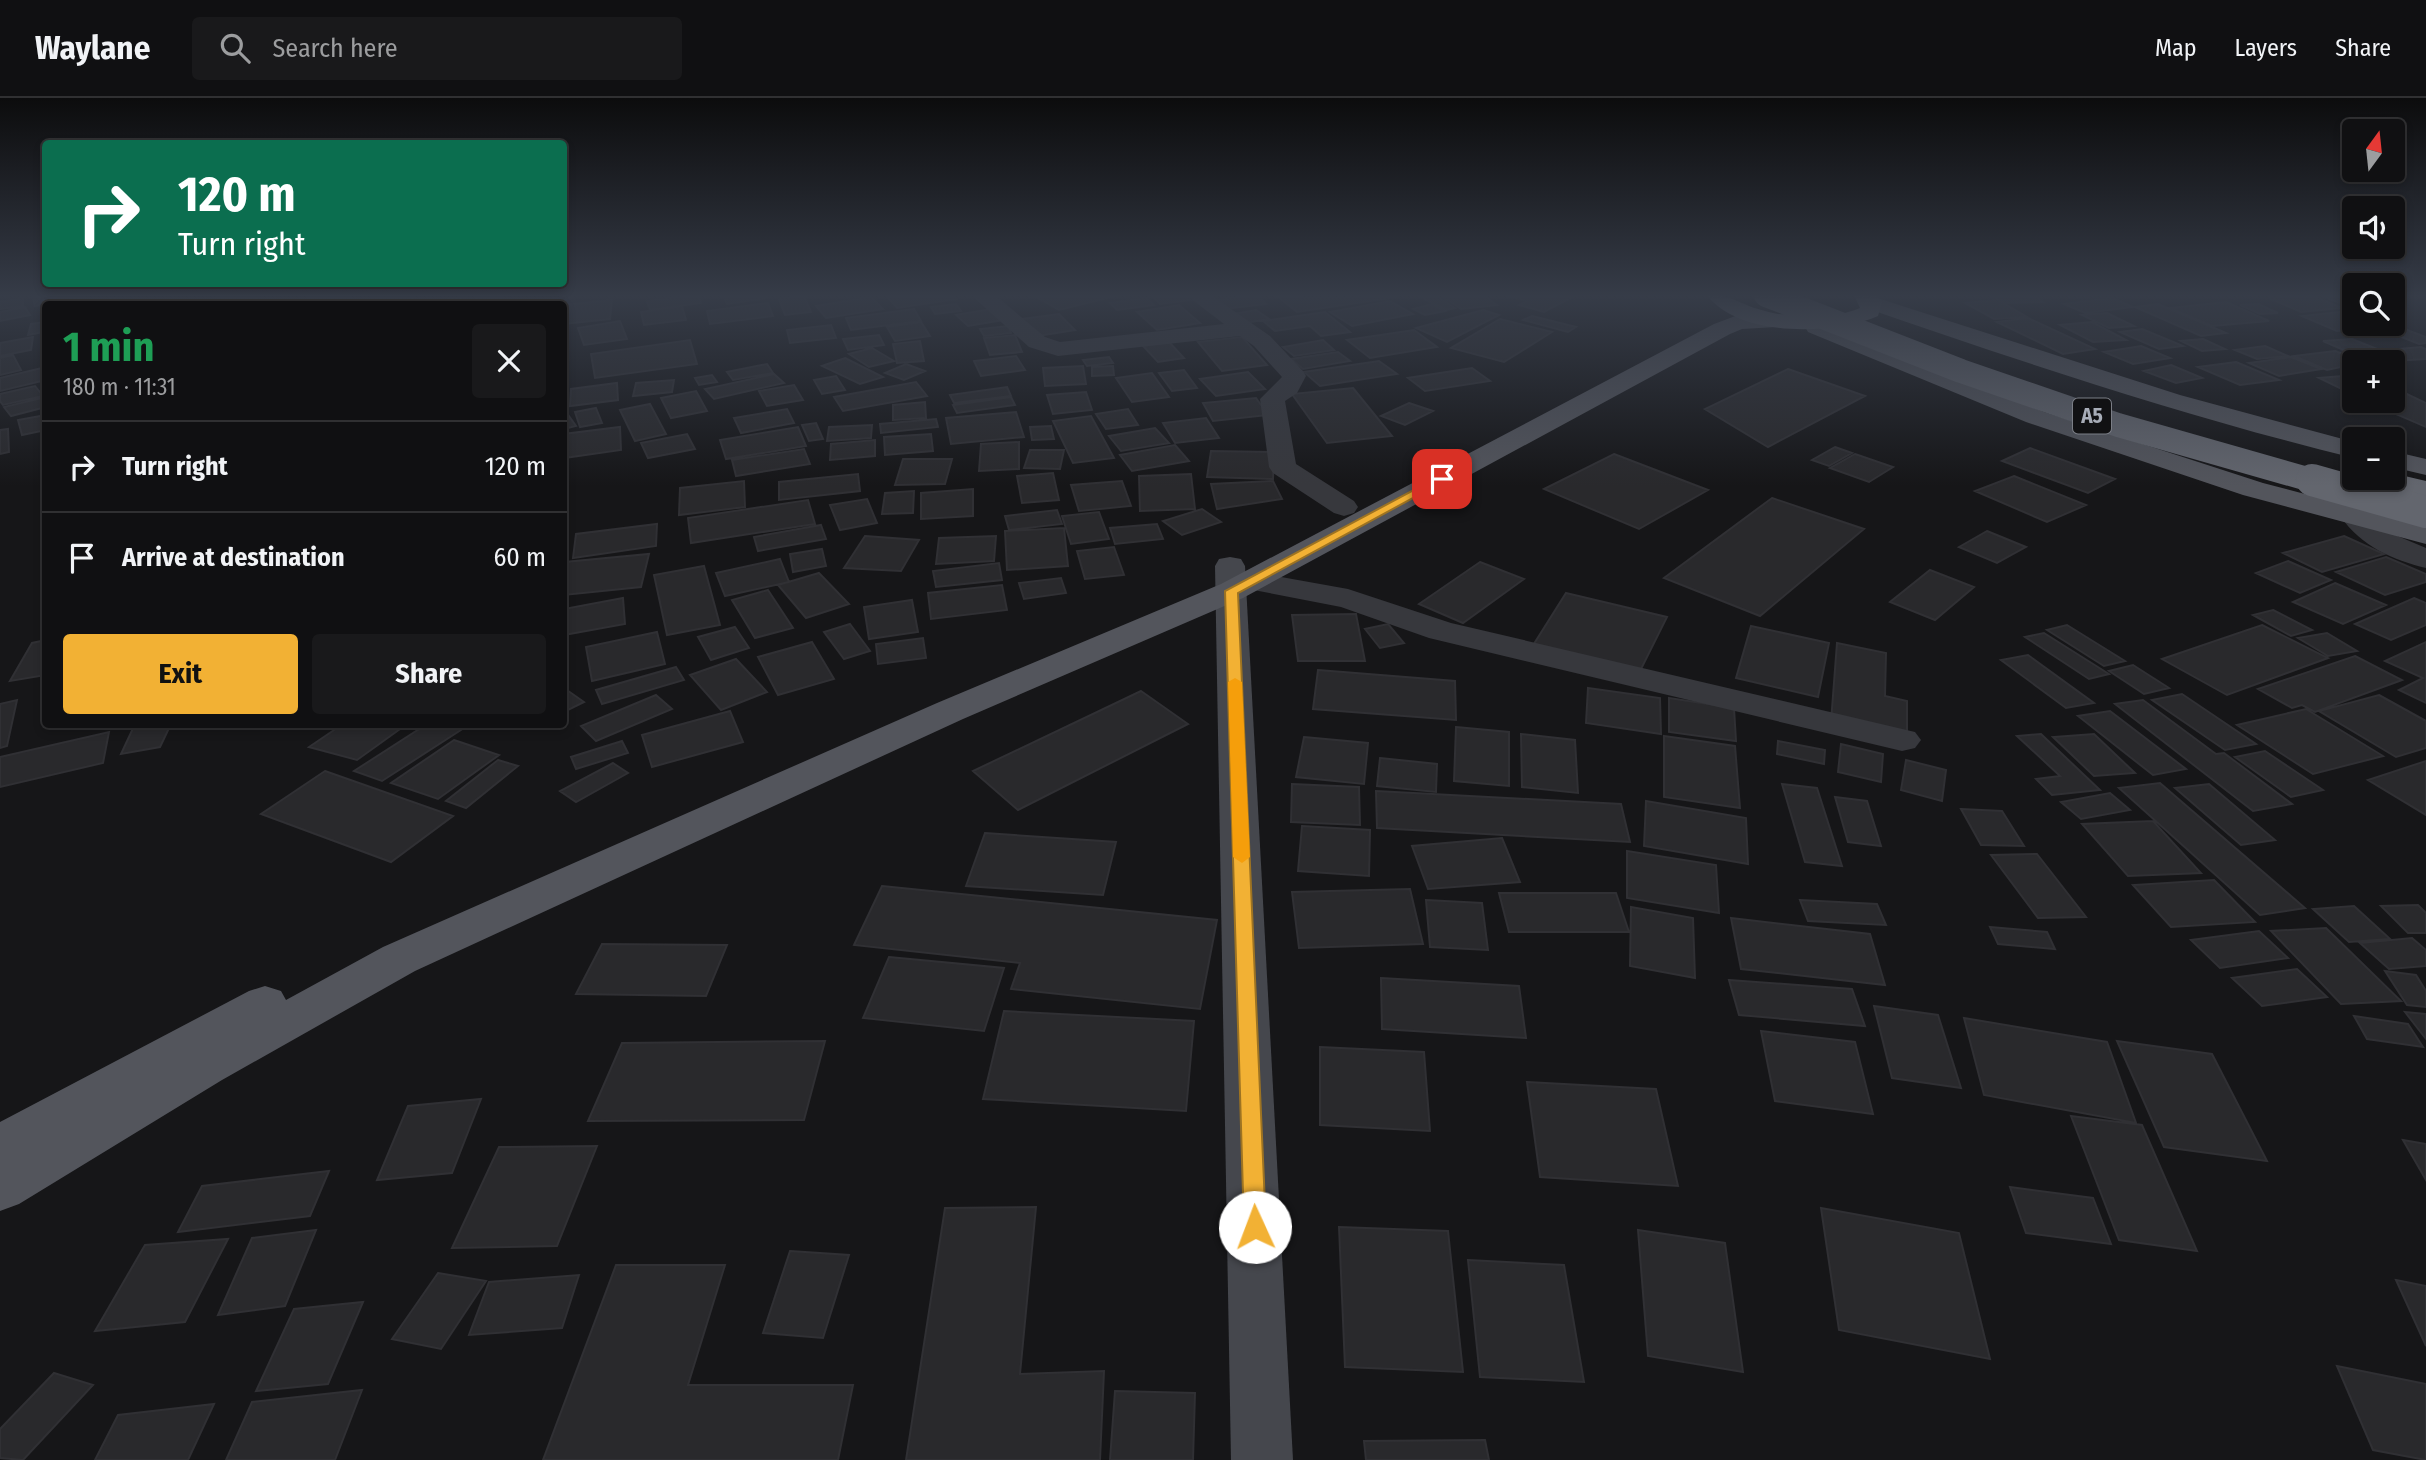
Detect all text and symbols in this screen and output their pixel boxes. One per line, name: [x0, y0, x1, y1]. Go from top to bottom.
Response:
search box: [192, 17, 682, 80]
text: Waylane: [35, 28, 150, 68]
icon: search: [216, 29, 254, 67]
text: Search here: [272, 33, 398, 64]
text: Map: [2155, 34, 2197, 62]
text: Layers: [2235, 34, 2297, 62]
text: Share: [2335, 34, 2391, 62]
north arrow: [2342, 119, 2404, 182]
map controls: [2342, 119, 2405, 490]
text: 120 m: [178, 165, 296, 224]
icon: right: [63, 168, 154, 259]
button: sound: [2342, 196, 2405, 259]
text: Turn right: [178, 225, 305, 263]
button: search: [2342, 273, 2405, 336]
text: 1 min: [63, 322, 154, 372]
button: close: [472, 324, 546, 398]
button: +: [2342, 350, 2405, 413]
text: 180 m · 11:31: [63, 373, 176, 401]
road number: A5: [2073, 398, 2111, 434]
button: −: [2342, 427, 2405, 490]
icon: right: [63, 448, 101, 486]
pin: [1412, 449, 1472, 509]
text: Turn right: [122, 451, 228, 482]
text: 120 m: [485, 451, 546, 482]
icon: arrive: [1423, 460, 1461, 498]
icon: arrive: [63, 539, 101, 577]
text: Arrive at destination: [122, 542, 345, 573]
text: 60 m: [493, 542, 546, 573]
button: Exit: [63, 634, 298, 714]
button: Share: [312, 634, 546, 714]
position arrow: [1218, 1190, 1292, 1264]

